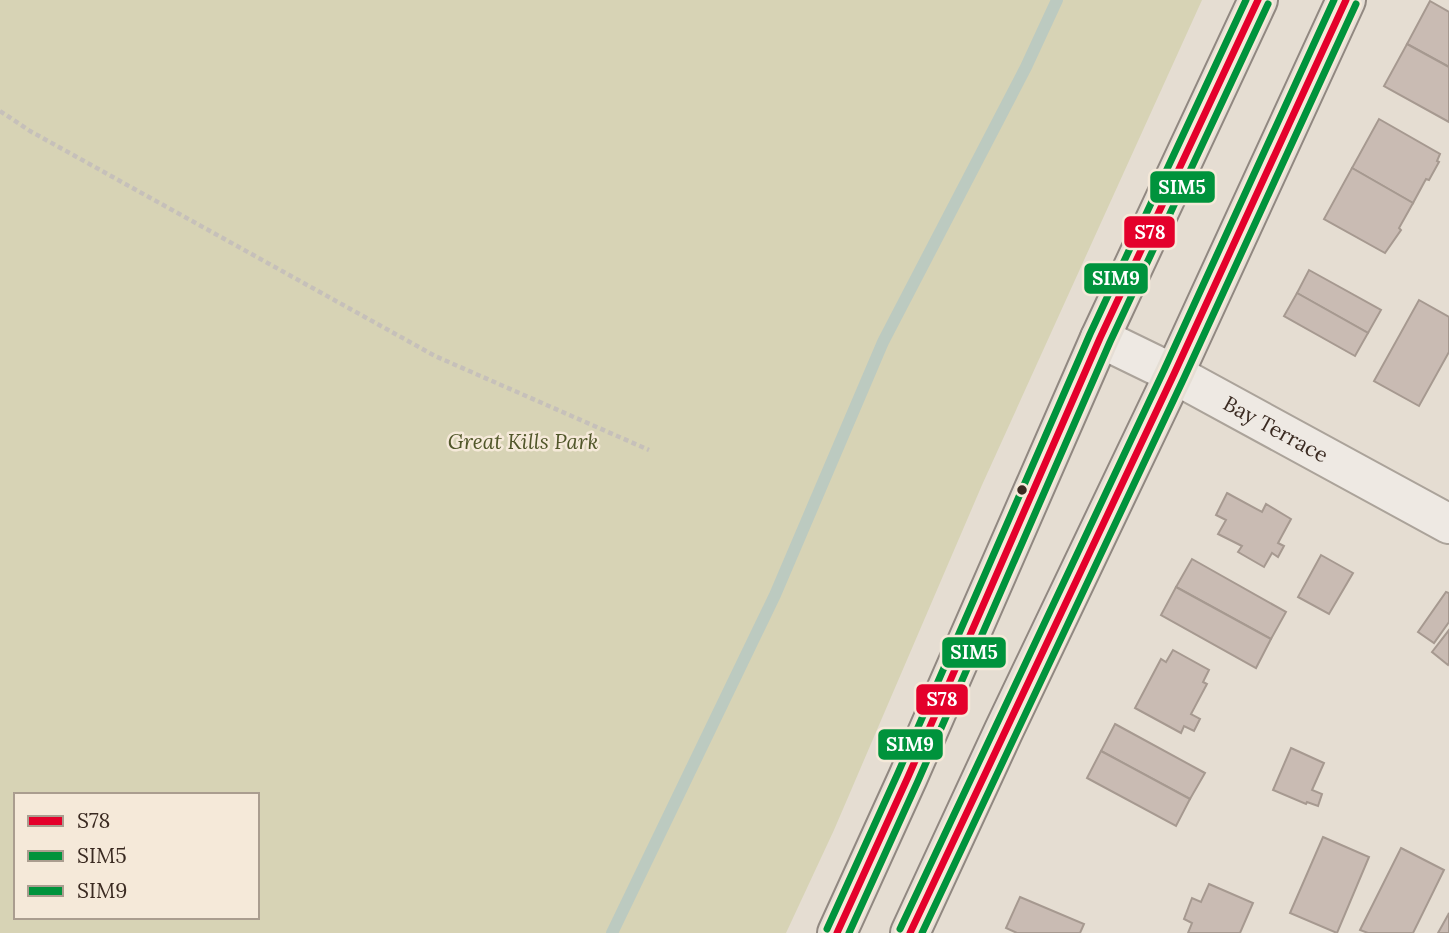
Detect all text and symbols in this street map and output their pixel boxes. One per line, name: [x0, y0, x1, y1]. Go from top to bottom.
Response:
line badge: SIM5: [1149, 170, 1216, 204]
text: SIM5: [1158, 175, 1206, 199]
line badge: S78: [1123, 215, 1176, 249]
text: S78: [1134, 220, 1166, 244]
line badge: SIM9: [1083, 262, 1149, 295]
text: SIM9: [1092, 266, 1140, 290]
street label: Bay Terrace: [1219, 389, 1333, 468]
park label: Great Kills Park: [448, 428, 598, 455]
unlabelled marker: [1015, 483, 1029, 497]
line badge: SIM5: [941, 636, 1007, 669]
text: SIM5: [950, 640, 998, 664]
line badge: S78: [915, 683, 969, 716]
text: S78: [926, 687, 958, 711]
line badge: SIM9: [877, 728, 944, 761]
text: SIM9: [886, 732, 934, 756]
legend: [14, 793, 259, 919]
text: S78: [77, 807, 110, 834]
text: SIM5: [77, 842, 127, 869]
text: SIM9: [77, 877, 127, 904]

